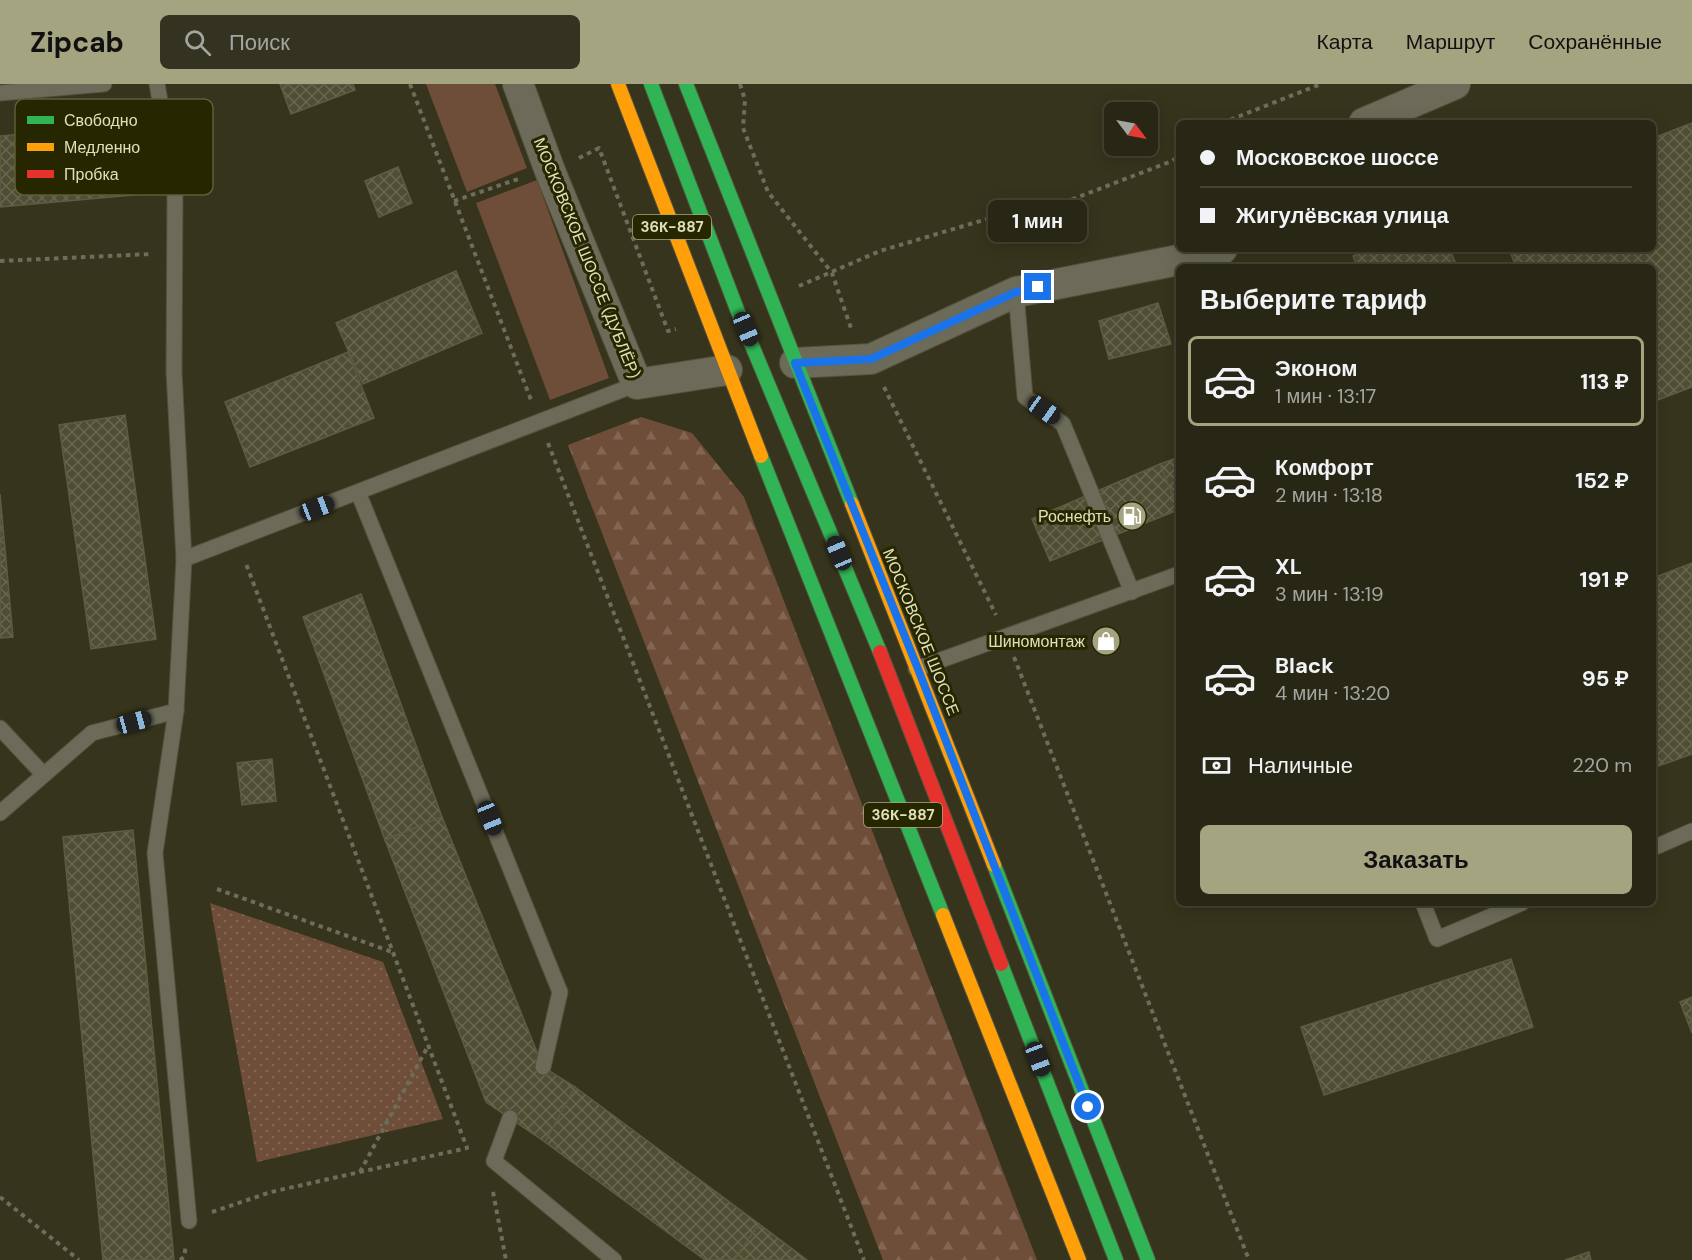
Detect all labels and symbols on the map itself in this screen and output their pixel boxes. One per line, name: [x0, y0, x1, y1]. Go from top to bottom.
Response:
legend: [15, 99, 213, 195]
north arrow: [1104, 102, 1158, 156]
text: Свободно: [64, 110, 138, 131]
street label: МОСКОВСКОЕ ШОССЕ (ДУБЛЁР): [529, 135, 645, 381]
text: Медленно: [64, 137, 140, 158]
text: Пробка: [64, 164, 119, 185]
callout: 1 мин: [988, 200, 1088, 242]
road number: 36К-887: [633, 215, 711, 239]
route end: [1024, 273, 1051, 300]
car: [731, 309, 761, 349]
car: [1024, 392, 1064, 428]
car: [297, 493, 337, 523]
fuel station icon: Роснефть: [1116, 500, 1148, 532]
place label: Роснефть: [1038, 506, 1111, 527]
car: [824, 533, 854, 573]
street label: МОСКОВСКОЕ ШОССЕ: [878, 546, 964, 718]
shop icon: Шиномонтаж: [1090, 625, 1122, 657]
place label: Шиномонтаж: [988, 631, 1085, 652]
car: [114, 709, 154, 735]
car: [475, 798, 505, 838]
road number: 36К-887: [864, 803, 942, 827]
car: [1023, 1039, 1053, 1079]
route start: [1074, 1093, 1101, 1120]

